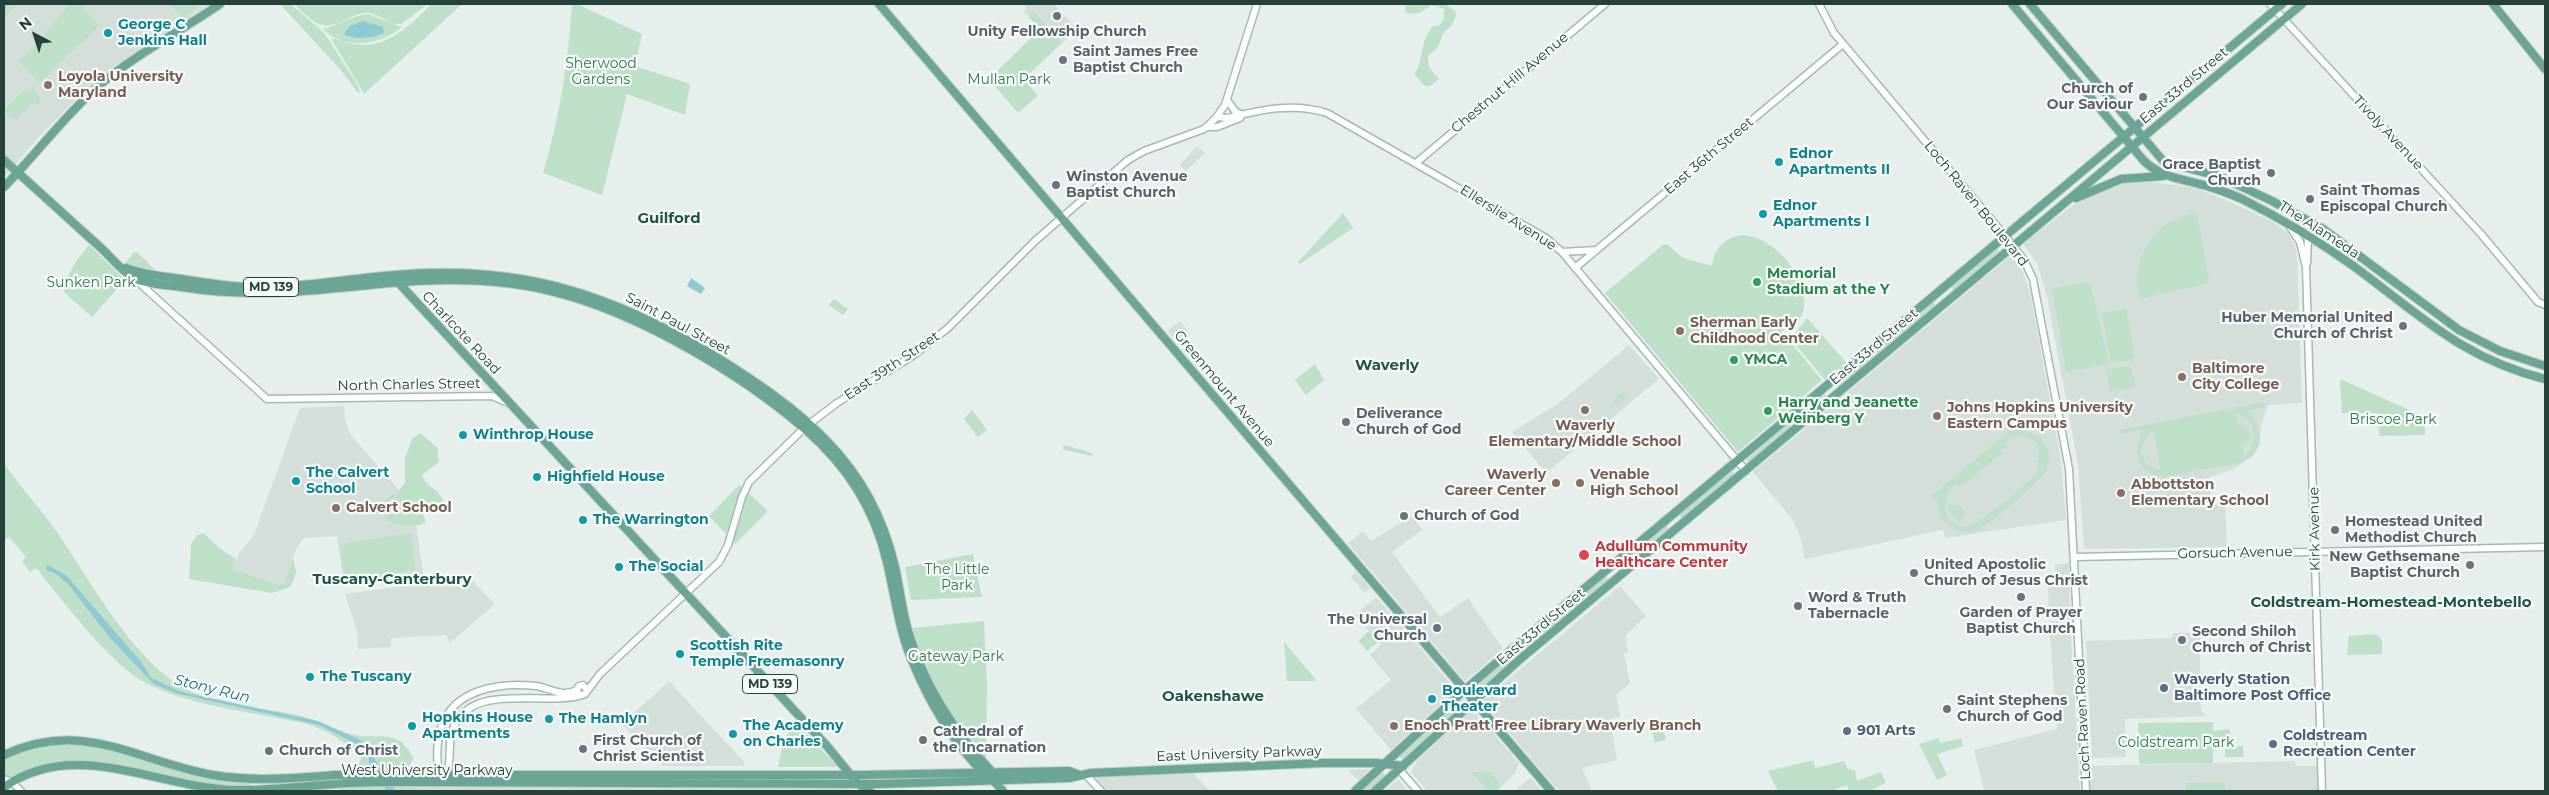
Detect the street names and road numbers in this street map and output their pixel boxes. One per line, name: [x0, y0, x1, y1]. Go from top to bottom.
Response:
street label: Chestnut Hill Avenue: [1448, 29, 1572, 137]
street label: East 33rd Street: [2136, 44, 2232, 128]
street label: Tivoly Avenue: [2349, 92, 2427, 174]
street label: East 36th Street: [1661, 114, 1757, 198]
street label: Loch Raven Boulevard: [1920, 138, 2032, 270]
street label: Ellerslie Avenue: [1457, 182, 1559, 254]
street label: The Alameda: [2276, 198, 2362, 262]
road number: MD 139: [244, 278, 298, 296]
street label: Charlcote Road: [418, 288, 504, 378]
street label: Saint Paul Street: [623, 289, 733, 359]
street label: East 33rd Street: [1826, 305, 1922, 389]
street label: Greenmount Avenue: [1170, 327, 1278, 451]
street label: East 39th Street: [841, 328, 943, 404]
street label: North Charles Street: [337, 375, 481, 395]
street label: Kirk Avenue: [2306, 487, 2324, 571]
street label: Gorsuch Avenue: [2177, 544, 2293, 562]
street label: East 33rd Street: [1493, 585, 1589, 669]
street label: Loch Raven Road: [2071, 658, 2095, 780]
road number: MD 139: [742, 674, 798, 694]
street label: East University Parkway: [1156, 743, 1322, 765]
street label: West University Parkway: [341, 763, 513, 779]

